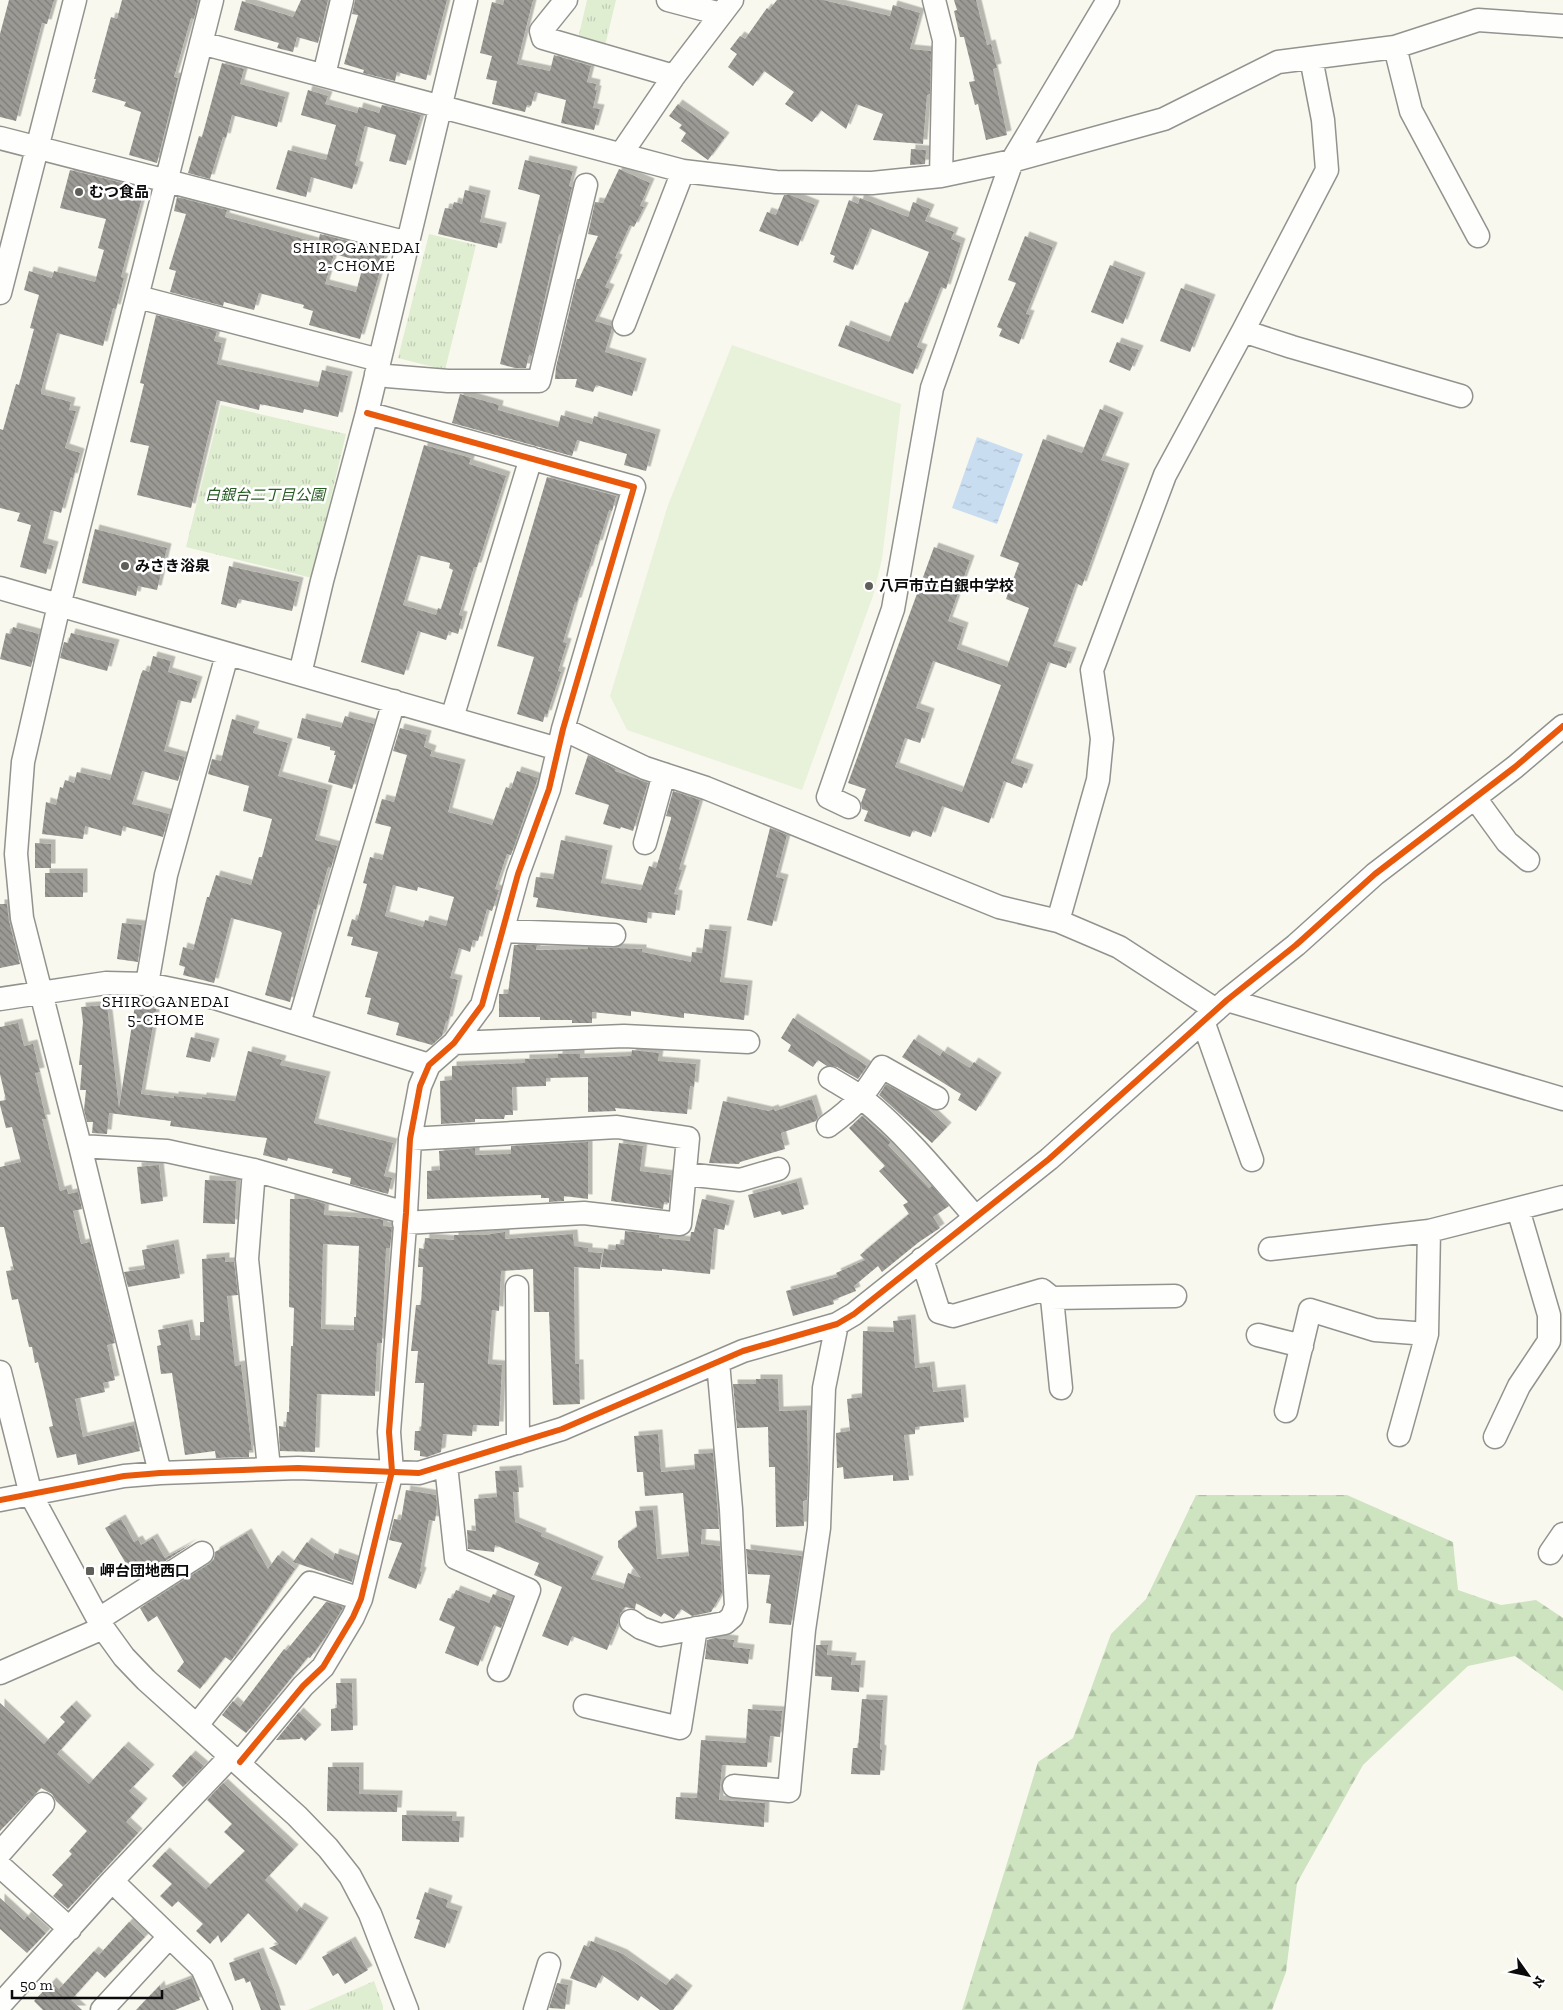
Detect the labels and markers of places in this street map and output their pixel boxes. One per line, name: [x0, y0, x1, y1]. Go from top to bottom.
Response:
place label: むつ食品: [89, 183, 149, 201]
marker: むつ食品: [73, 186, 85, 198]
place label: みさき浴泉: [135, 557, 210, 575]
marker: みさき浴泉: [119, 560, 131, 572]
place label: 八戸市立白銀中学校: [879, 577, 1014, 595]
marker: 八戸市立白銀中学校: [863, 580, 875, 592]
place label: 岬台団地西口: [100, 1562, 190, 1580]
marker: 岬台団地西口: [84, 1565, 96, 1577]

